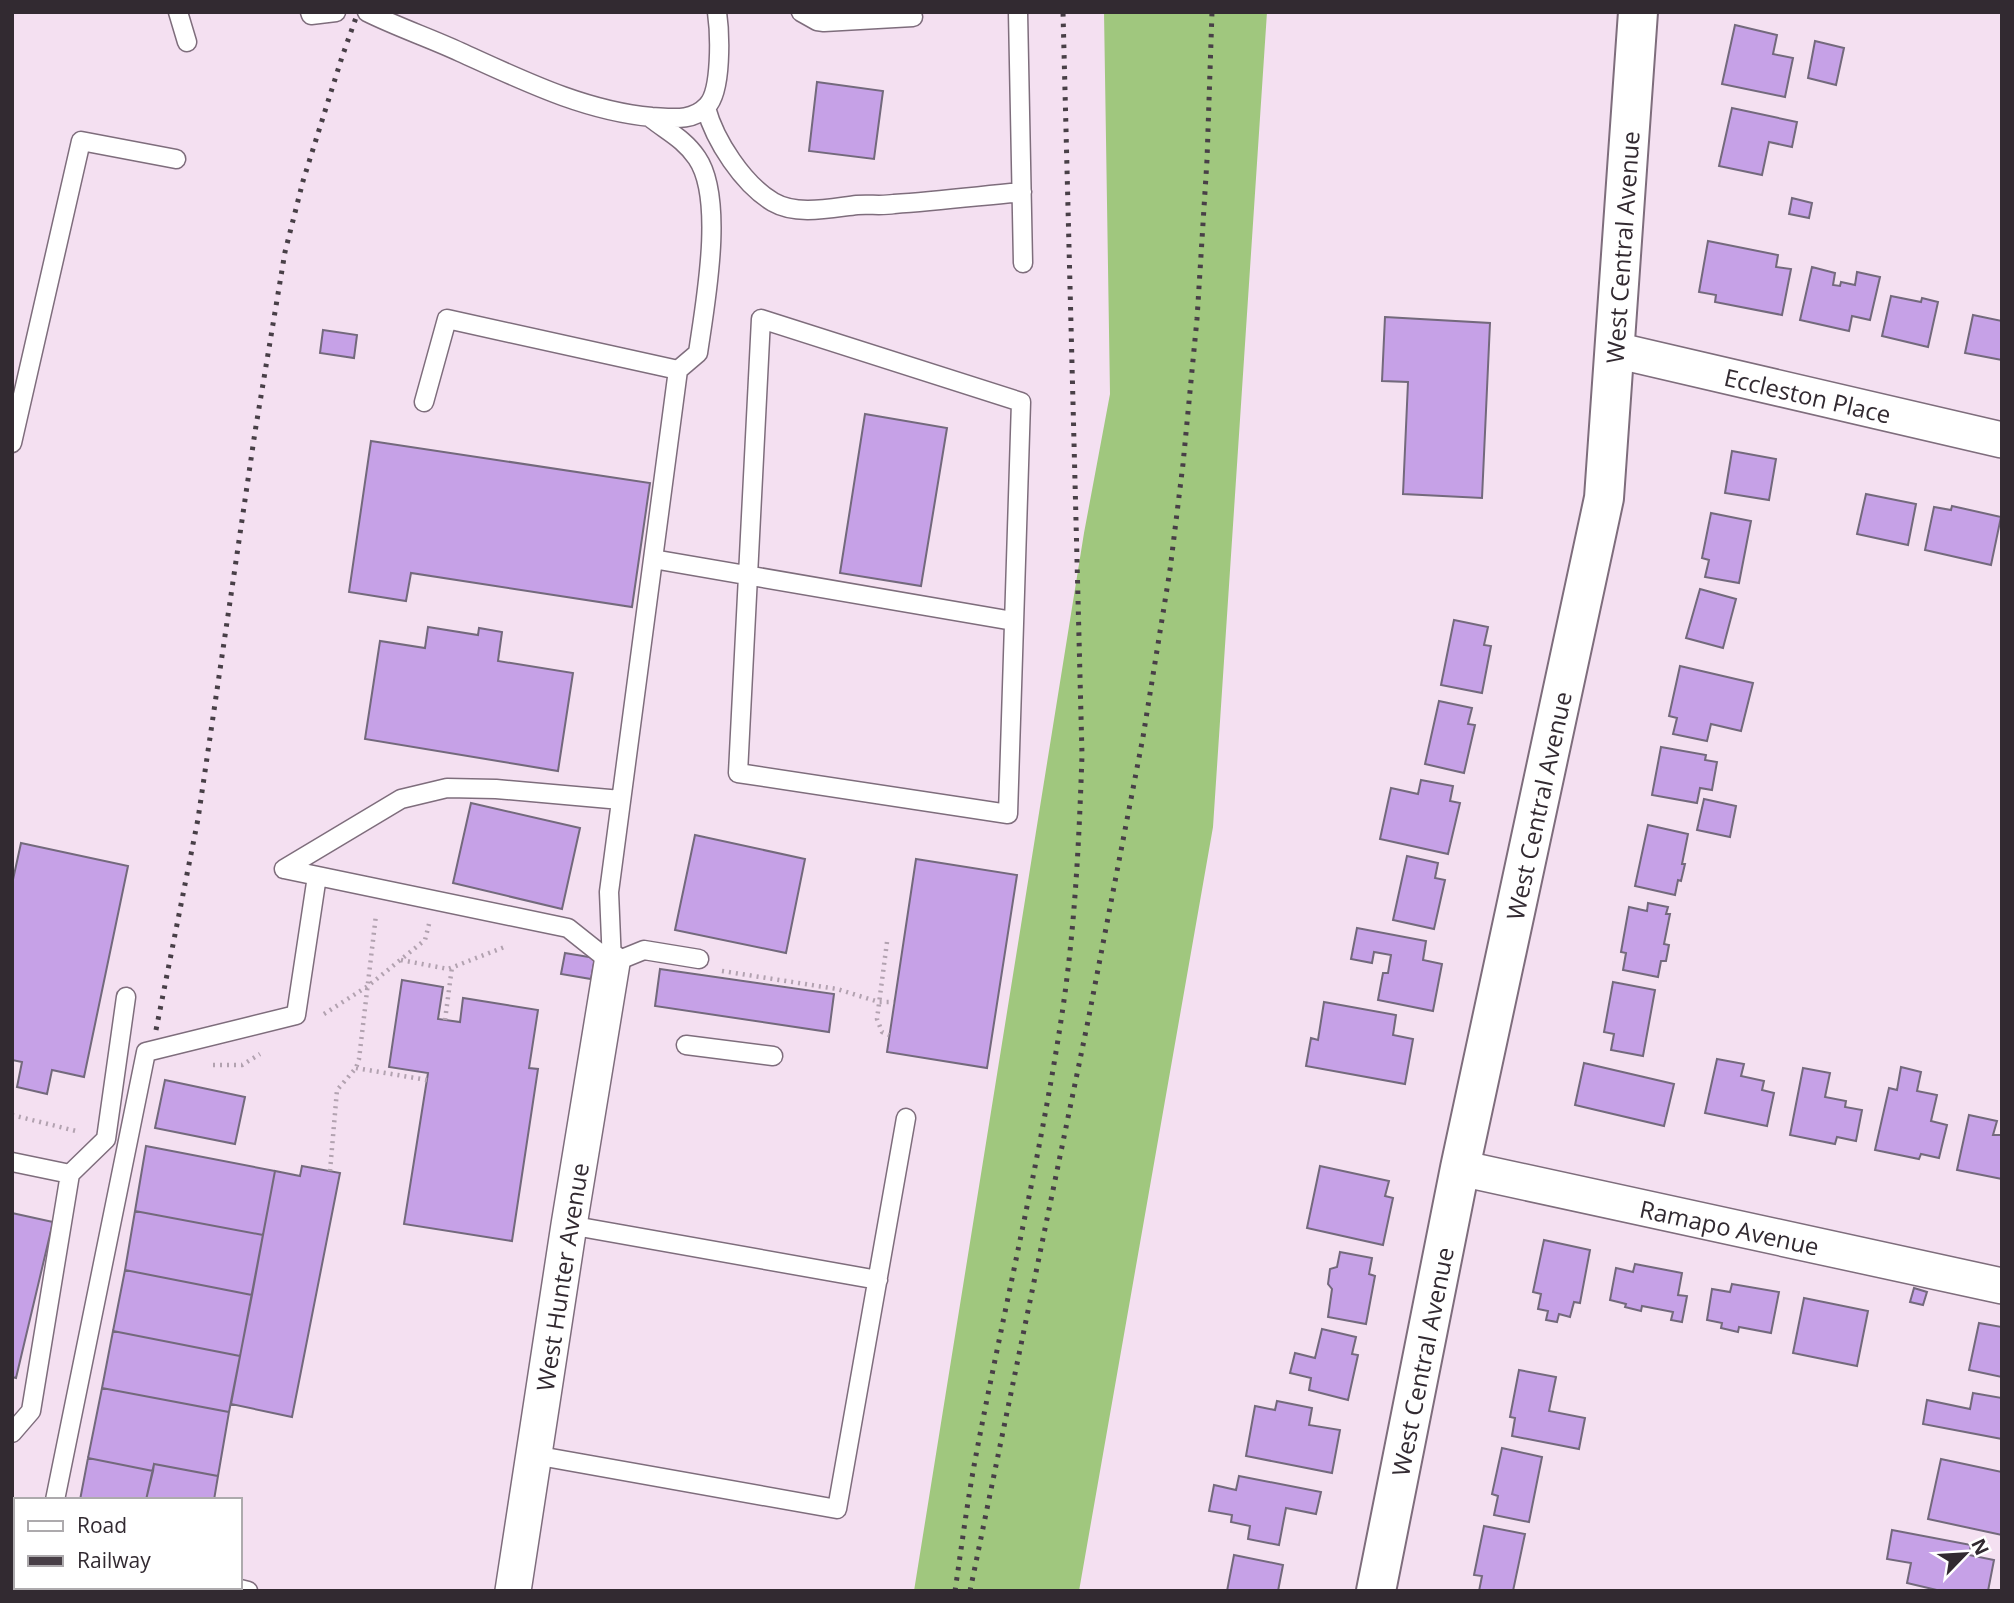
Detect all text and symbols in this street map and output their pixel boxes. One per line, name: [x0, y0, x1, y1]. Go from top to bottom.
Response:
street label: West Central Avenue: [1597, 130, 1646, 364]
street label: Eccleston Place: [1721, 360, 1894, 430]
street label: West Central Avenue: [1497, 688, 1578, 923]
street label: West Hunter Avenue: [527, 1160, 596, 1393]
street label: Ramapo Avenue: [1637, 1191, 1822, 1262]
street label: West Central Avenue: [1383, 1244, 1460, 1479]
legend: [14, 1498, 242, 1589]
text: Road: [77, 1511, 127, 1539]
north arrow: [1930, 1519, 2000, 1589]
text: N: [1965, 1534, 1995, 1559]
text: Railway: [77, 1546, 151, 1574]

